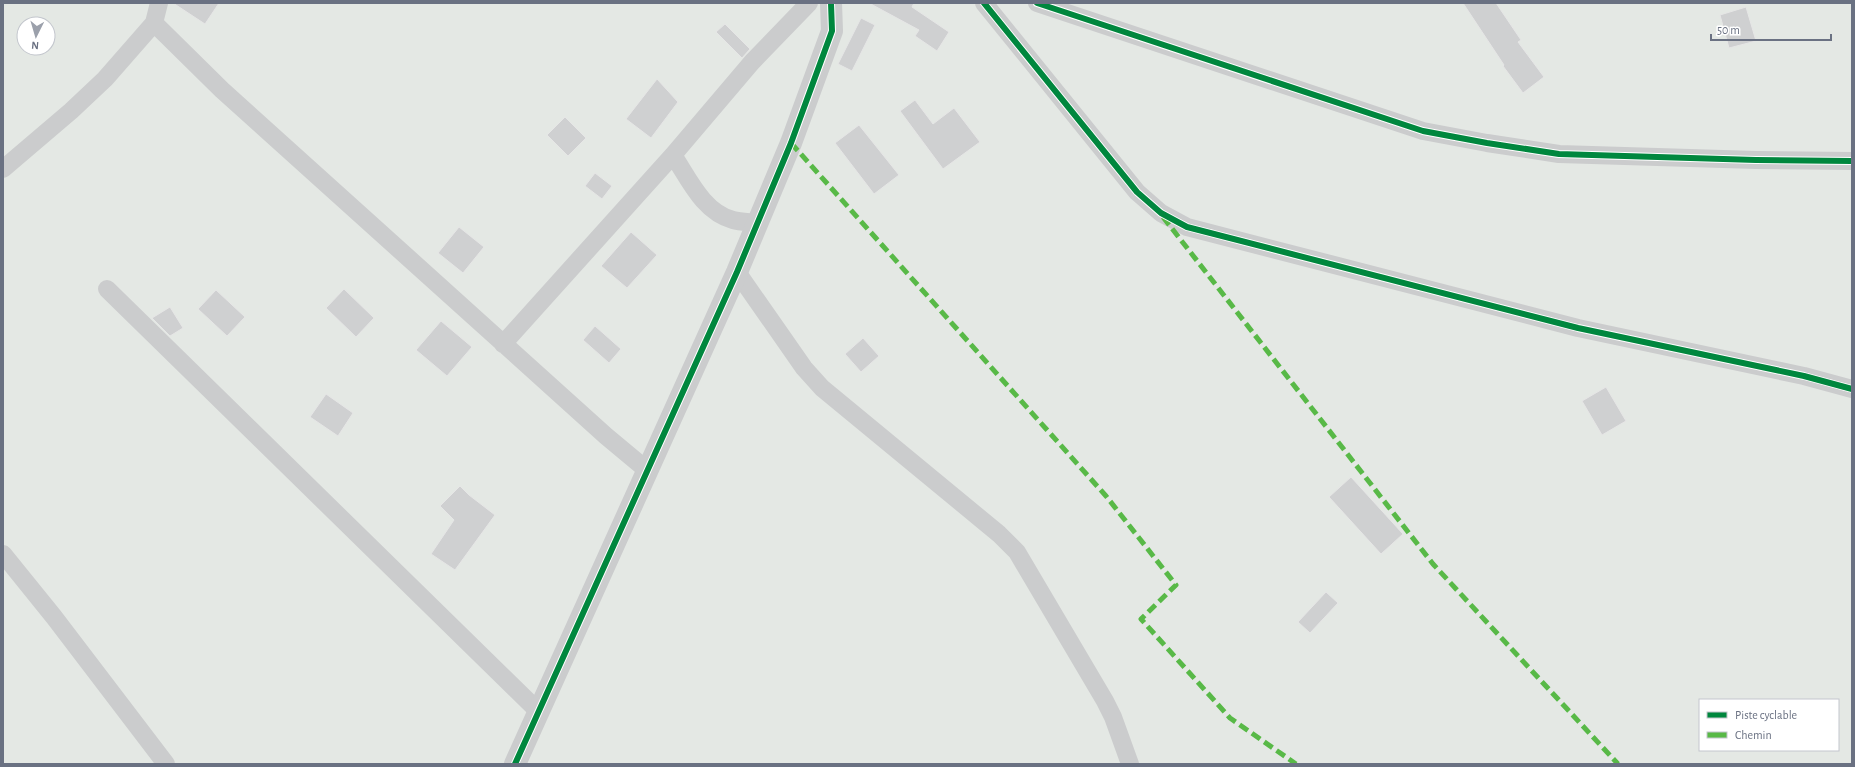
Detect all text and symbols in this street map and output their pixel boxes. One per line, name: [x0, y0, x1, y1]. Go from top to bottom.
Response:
north arrow: [16, 16, 56, 56]
scale bar: [1711, 16, 1831, 42]
text: 50 m: [1717, 24, 1740, 36]
text: N: [31, 40, 39, 51]
legend: [1699, 699, 1839, 751]
text: Piste cyclable: [1735, 709, 1797, 722]
text: Chemin: [1735, 729, 1772, 741]

